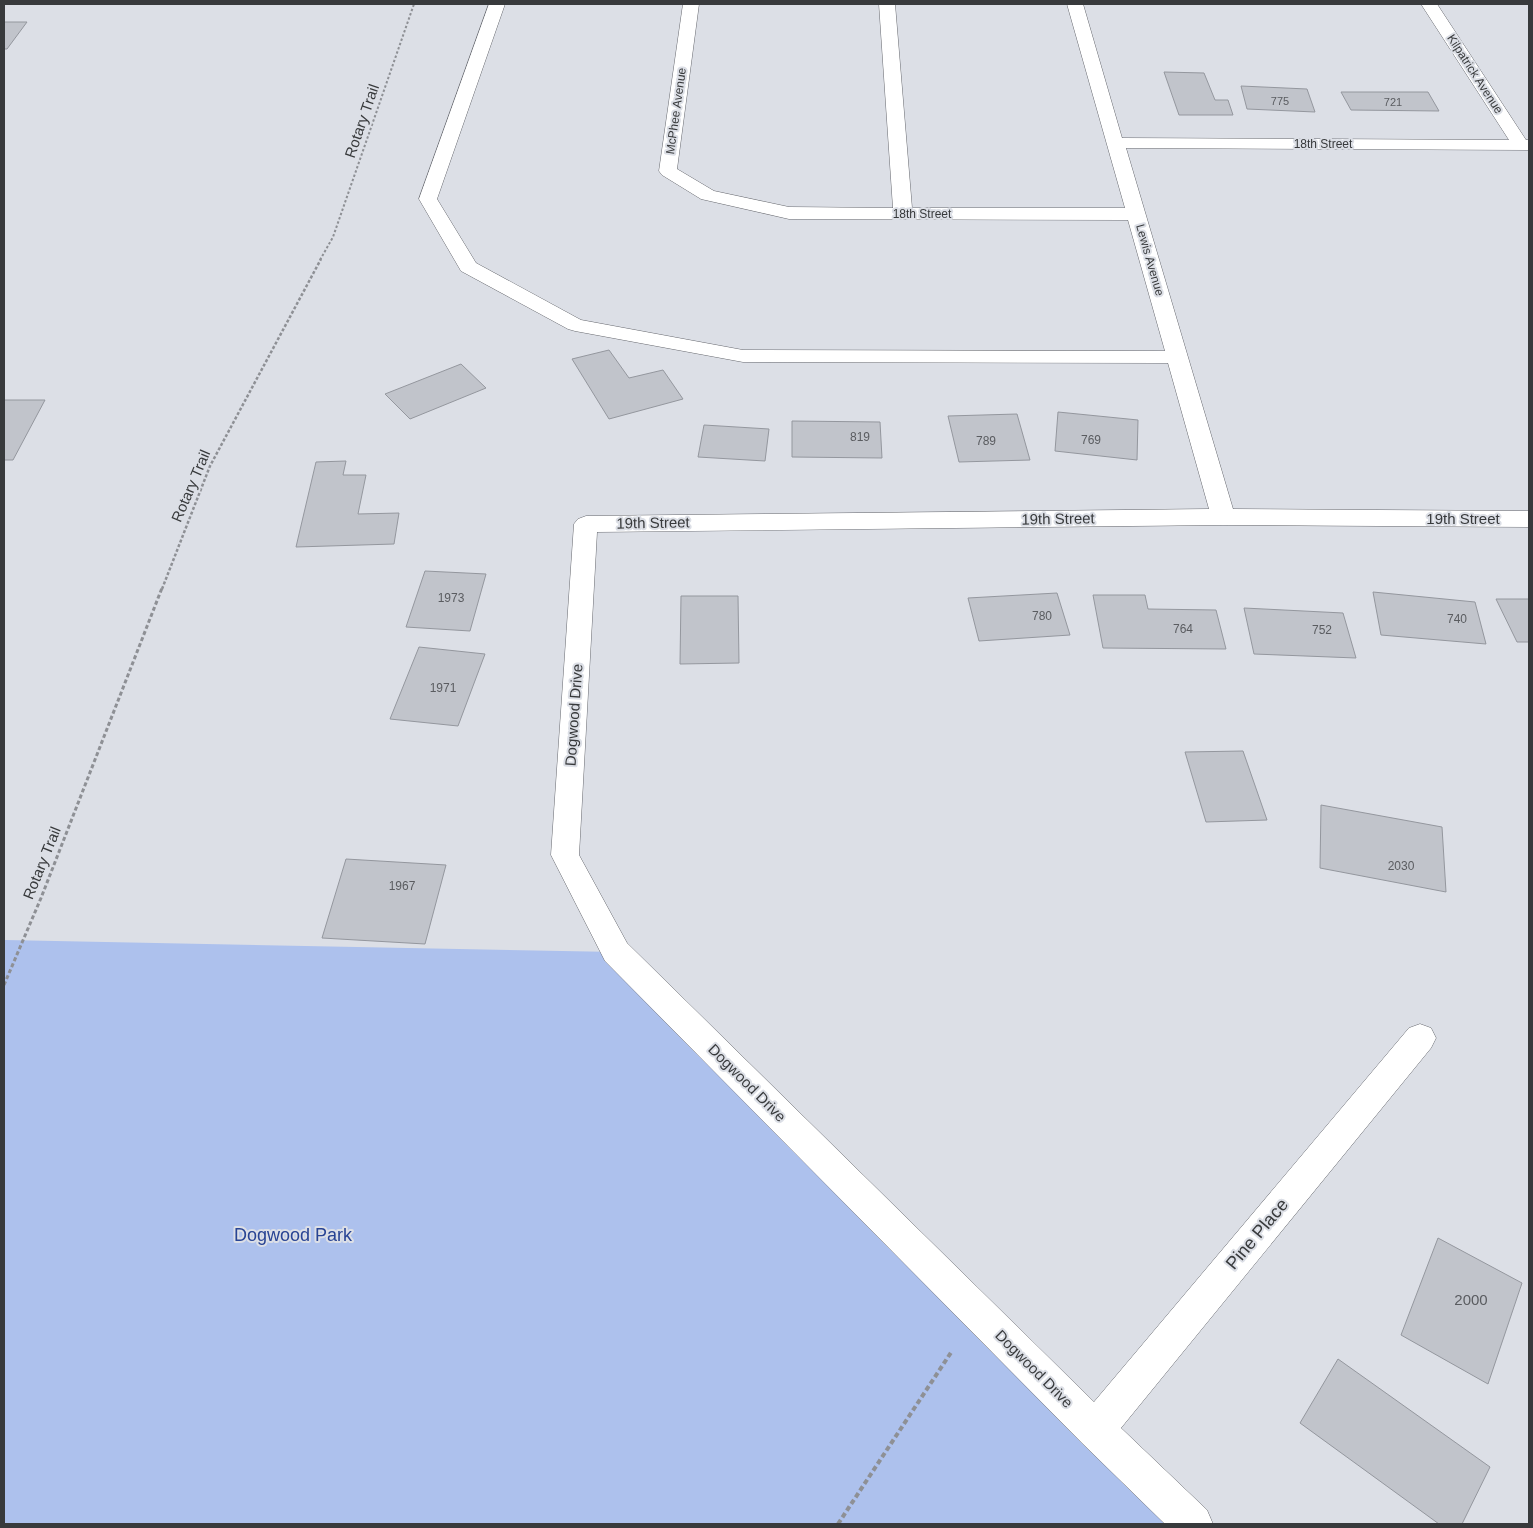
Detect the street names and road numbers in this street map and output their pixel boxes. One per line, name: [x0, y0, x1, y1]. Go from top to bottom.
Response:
street label: Kilpatrick Avenue: [1444, 32, 1506, 117]
street label: McPhee Avenue: [663, 67, 689, 155]
street label: Rotary Trail: [341, 82, 382, 160]
street label: 18th Street: [1294, 137, 1353, 151]
street label: 18th Street: [893, 207, 952, 221]
street label: Lewis Avenue: [1133, 223, 1167, 298]
street label: Rotary Trail: [168, 447, 213, 524]
street label: 19th Street: [1021, 509, 1096, 528]
street label: 19th Street: [1426, 510, 1501, 527]
street label: 19th Street: [616, 513, 691, 532]
street label: Dogwood Drive: [561, 663, 586, 767]
street label: Rotary Trail: [19, 824, 64, 902]
street label: Dogwood Drive: [705, 1040, 790, 1125]
street label: Pine Place: [1222, 1195, 1292, 1273]
street label: Dogwood Drive: [992, 1326, 1077, 1411]

